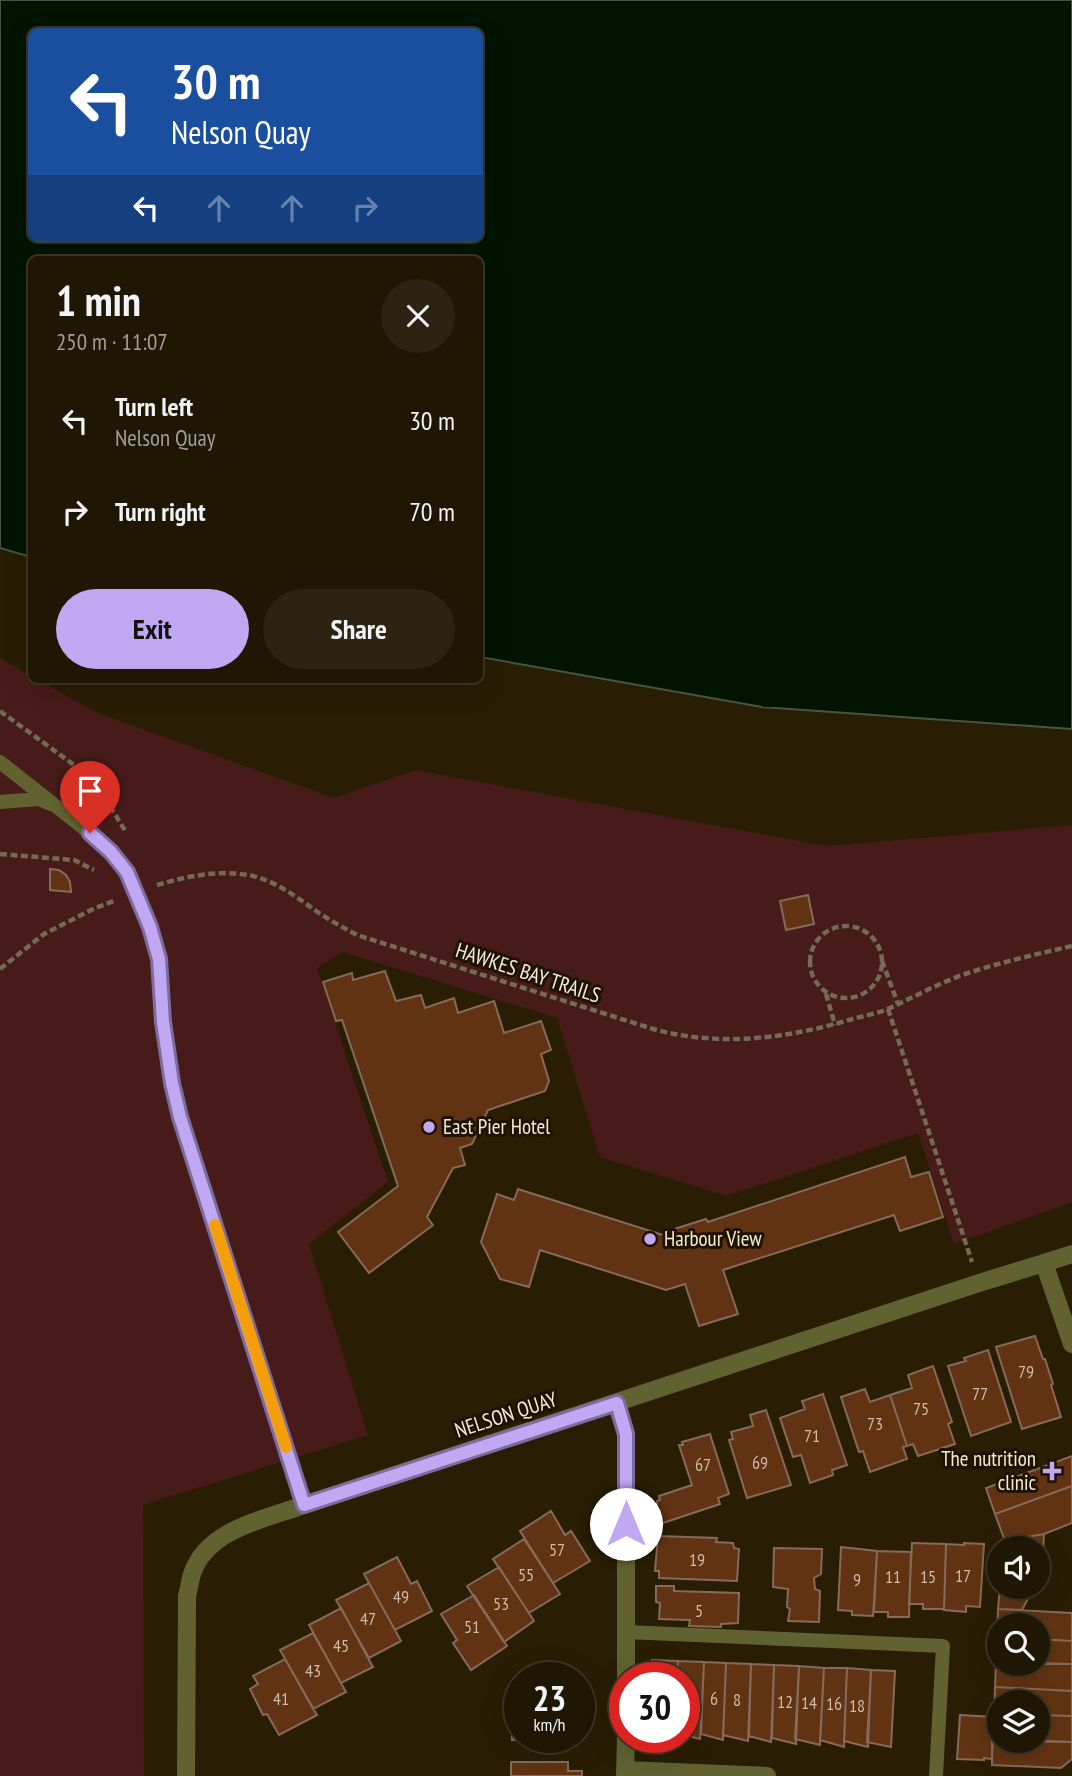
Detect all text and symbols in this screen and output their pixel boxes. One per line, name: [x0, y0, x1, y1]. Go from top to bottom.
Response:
text: 30 m: [171, 49, 260, 113]
icon: left: [56, 56, 147, 147]
text: Nelson Quay: [171, 111, 311, 153]
icon: left: [127, 189, 165, 227]
icon: ahead: [200, 189, 238, 227]
icon: ahead: [273, 189, 311, 227]
icon: right: [346, 189, 384, 227]
text: 1 min: [56, 273, 141, 328]
button: close: [381, 279, 455, 353]
text: 250 m · 11:07: [56, 327, 168, 356]
text: Turn left: [115, 390, 193, 423]
icon: left: [56, 402, 94, 440]
text: 30 m: [409, 404, 455, 437]
text: Nelson Quay: [115, 423, 215, 452]
icon: right: [56, 493, 94, 531]
text: Turn right: [115, 495, 206, 528]
text: 70 m: [409, 495, 455, 528]
button: Exit: [56, 589, 249, 669]
button: Share: [263, 589, 455, 669]
pin: [60, 761, 120, 833]
icon: arrive: [71, 772, 109, 810]
street label: HAWKES BAY TRAILS: [452, 936, 604, 1009]
place label: East Pier Hotel: [443, 1113, 550, 1140]
marker: East Pier Hotel: [421, 1119, 437, 1135]
place label: Harbour View: [664, 1225, 762, 1252]
marker: Harbour View: [642, 1231, 658, 1247]
house number: 79: [1018, 1360, 1034, 1383]
house number: 77: [972, 1382, 988, 1405]
street label: NELSON QUAY: [451, 1385, 561, 1444]
house number: 75: [913, 1397, 929, 1420]
house number: 73: [867, 1412, 883, 1435]
house number: 71: [804, 1424, 820, 1447]
place label: The nutrition clinic: [941, 1445, 1037, 1496]
house number: 69: [752, 1451, 768, 1474]
house number: 67: [695, 1453, 711, 1476]
marker: The nutrition clinic: [1042, 1461, 1062, 1481]
position arrow: [589, 1487, 663, 1561]
map controls: [987, 1536, 1050, 1753]
button: sound: [987, 1536, 1050, 1599]
house number: 57: [549, 1538, 565, 1561]
house number: 19: [689, 1548, 705, 1571]
house number: 55: [518, 1563, 534, 1586]
house number: 17: [955, 1564, 971, 1587]
house number: 11: [885, 1565, 901, 1588]
house number: 15: [920, 1565, 936, 1588]
house number: 9: [853, 1568, 861, 1591]
house number: 49: [393, 1585, 409, 1608]
house number: 53: [493, 1592, 509, 1615]
house number: 5: [695, 1599, 703, 1622]
house number: 47: [360, 1607, 376, 1630]
button: search: [987, 1613, 1050, 1676]
house number: 51: [464, 1615, 480, 1638]
house number: 45: [333, 1634, 349, 1657]
house number: 43: [305, 1659, 321, 1682]
speed limit sign: 30: [609, 1662, 700, 1753]
text: 23: [533, 1675, 566, 1721]
house number: 41: [273, 1687, 289, 1710]
house number: 6: [710, 1687, 718, 1710]
house number: 8: [733, 1688, 741, 1711]
house number: 12: [777, 1690, 793, 1713]
button: layers: [987, 1690, 1050, 1753]
house number: 14: [801, 1691, 817, 1714]
house number: 16: [826, 1692, 842, 1715]
house number: 18: [849, 1694, 865, 1717]
text: km/h: [534, 1713, 565, 1736]

